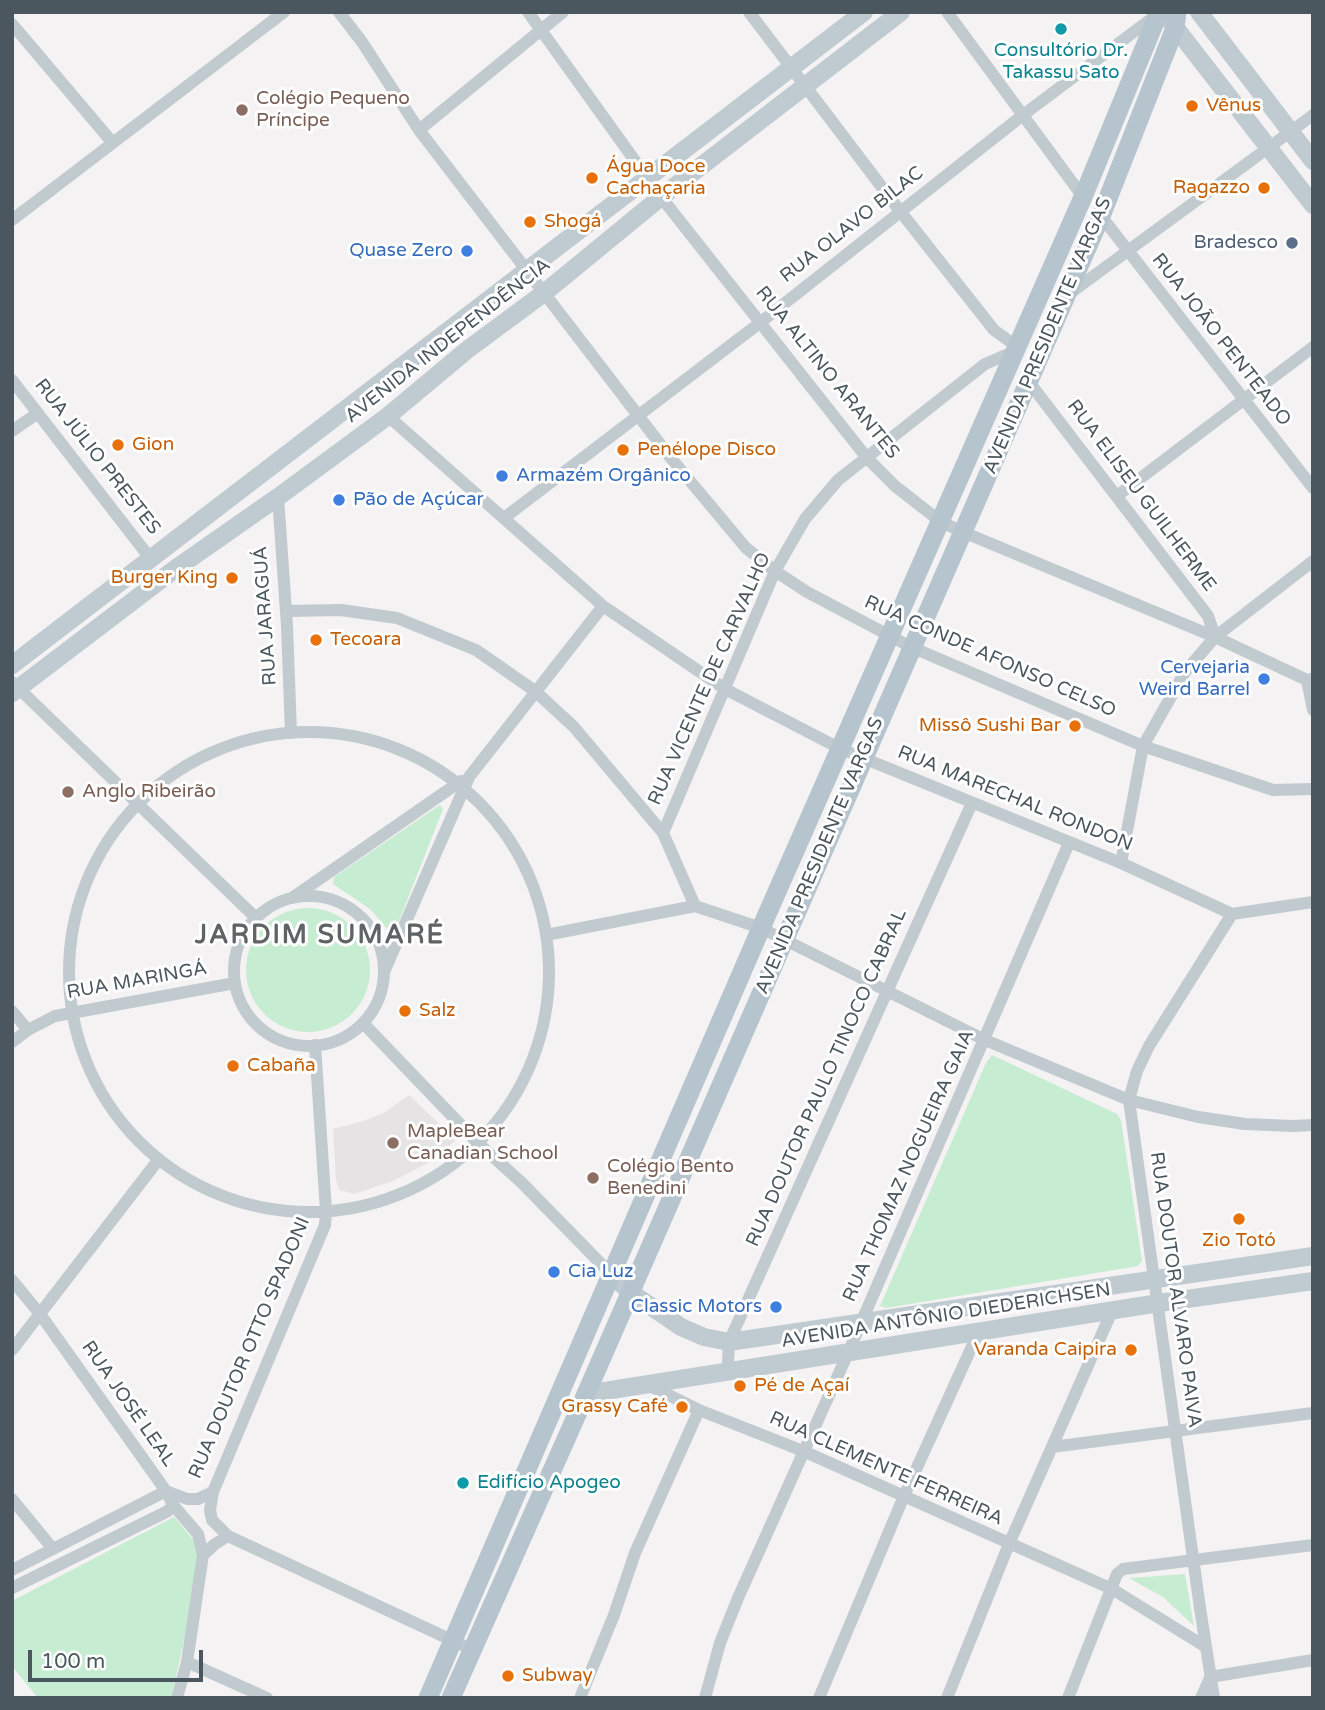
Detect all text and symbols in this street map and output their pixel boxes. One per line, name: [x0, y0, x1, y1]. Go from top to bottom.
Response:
marker: Consultório Dr. Takassu Sato: [1053, 21, 1069, 37]
place label: Consultório Dr. Takassu Sato: [994, 40, 1128, 84]
place label: Colégio Pequeno Príncipe: [256, 88, 410, 132]
place label: Vênus: [1206, 95, 1261, 117]
marker: Vênus: [1184, 98, 1200, 114]
marker: Colégio Pequeno Príncipe: [234, 102, 250, 118]
place label: Água Doce Cachaçaria: [606, 156, 706, 200]
street label: RUA OLAVO BILAC: [776, 162, 928, 288]
marker: Água Doce Cachaçaria: [584, 170, 600, 186]
place label: Ragazzo: [1173, 177, 1250, 199]
marker: Ragazzo: [1256, 180, 1272, 196]
street label: AVENIDA PRESIDENTE VARGAS: [979, 194, 1117, 478]
place label: Shogá: [544, 211, 601, 233]
marker: Shogá: [522, 214, 538, 230]
place label: Bradesco: [1194, 232, 1278, 254]
marker: Bradesco: [1284, 235, 1300, 251]
place label: Quase Zero: [349, 240, 453, 262]
marker: Quase Zero: [459, 243, 475, 259]
street label: RUA JOÃO PENTEADO: [1147, 249, 1295, 431]
street label: AVENIDA INDEPENDÊNCIA: [341, 254, 555, 428]
street label: RUA ALTINO ARANTES: [750, 282, 904, 464]
street label: RUA JÚLIO PRESTES: [29, 375, 165, 539]
street label: RUA ELISEU GUILHERME: [1062, 396, 1220, 596]
place label: Gion: [132, 434, 174, 456]
marker: Gion: [110, 437, 126, 453]
place label: Penélope Disco: [637, 439, 776, 461]
marker: Penélope Disco: [615, 442, 631, 458]
place label: Armazém Orgânico: [516, 465, 691, 487]
marker: Armazém Orgânico: [494, 468, 510, 484]
place label: Pão de Açúcar: [353, 489, 484, 511]
marker: Pão de Açúcar: [331, 492, 347, 508]
street label: RUA JARAGUÁ: [250, 546, 282, 686]
street label: RUA VICENTE DE CARVALHO: [644, 549, 776, 809]
place label: Burger King: [110, 567, 218, 589]
marker: Burger King: [224, 570, 240, 586]
street label: RUA CONDE AFONSO CELSO: [861, 591, 1119, 723]
place label: Tecoara: [330, 629, 401, 651]
marker: Tecoara: [308, 632, 324, 648]
place label: Cervejaria Weird Barrel: [1139, 657, 1250, 701]
marker: Cervejaria Weird Barrel: [1256, 671, 1272, 687]
street label: AVENIDA PRESIDENTE VARGAS: [751, 714, 889, 998]
place label: Missô Sushi Bar: [919, 715, 1061, 737]
marker: Missô Sushi Bar: [1067, 718, 1083, 734]
street label: RUA MARECHAL RONDON: [894, 741, 1136, 857]
place label: Anglo Ribeirão: [82, 781, 216, 803]
marker: Anglo Ribeirão: [60, 784, 76, 800]
street label: RUA DOUTOR PAULO TINOCO CABRAL: [742, 906, 912, 1250]
district label: JARDIM SUMARÉ: [197, 920, 443, 952]
street label: RUA MARINGÁ: [65, 957, 209, 1005]
place label: Salz: [419, 1000, 456, 1022]
marker: Salz: [397, 1003, 413, 1019]
street label: RUA THOMAZ NOGUEIRA GAIA: [839, 1026, 979, 1306]
place label: Cabaña: [247, 1055, 316, 1077]
marker: Cabaña: [225, 1058, 241, 1074]
place label: MapleBear Canadian School: [407, 1121, 558, 1165]
marker: MapleBear Canadian School: [385, 1135, 401, 1151]
street label: RUA DOUTOR ALVARO PAIVA: [1144, 1151, 1206, 1429]
place label: Colégio Bento Benedini: [607, 1156, 734, 1200]
marker: Colégio Bento Benedini: [585, 1170, 601, 1186]
marker: Zio Totó: [1231, 1211, 1247, 1227]
street label: RUA DOUTOR OTTO SPADONI: [184, 1214, 316, 1482]
place label: Zio Totó: [1202, 1230, 1276, 1252]
place label: Cia Luz: [568, 1261, 634, 1283]
marker: Cia Luz: [546, 1264, 562, 1280]
street label: AVENIDA ANTÔNIO DIEDERICHSEN: [780, 1279, 1112, 1353]
place label: Classic Motors: [631, 1296, 762, 1318]
marker: Classic Motors: [768, 1299, 784, 1315]
street label: RUA JOSÉ LEAL: [76, 1337, 180, 1471]
place label: Varanda Caipira: [974, 1339, 1117, 1361]
marker: Varanda Caipira: [1123, 1342, 1139, 1358]
place label: Pé de Açaí: [754, 1375, 849, 1397]
marker: Pé de Açaí: [732, 1378, 748, 1394]
place label: Grassy Café: [561, 1396, 668, 1418]
marker: Grassy Café: [674, 1399, 690, 1415]
street label: RUA CLEMENTE FERREIRA: [766, 1407, 1006, 1531]
place label: Edifício Apogeo: [477, 1472, 621, 1494]
marker: Edifício Apogeo: [455, 1475, 471, 1491]
scale bar: [32, 1636, 206, 1680]
text: 100 m: [41, 1649, 105, 1674]
place label: Subway: [522, 1665, 593, 1687]
marker: Subway: [500, 1668, 516, 1684]

